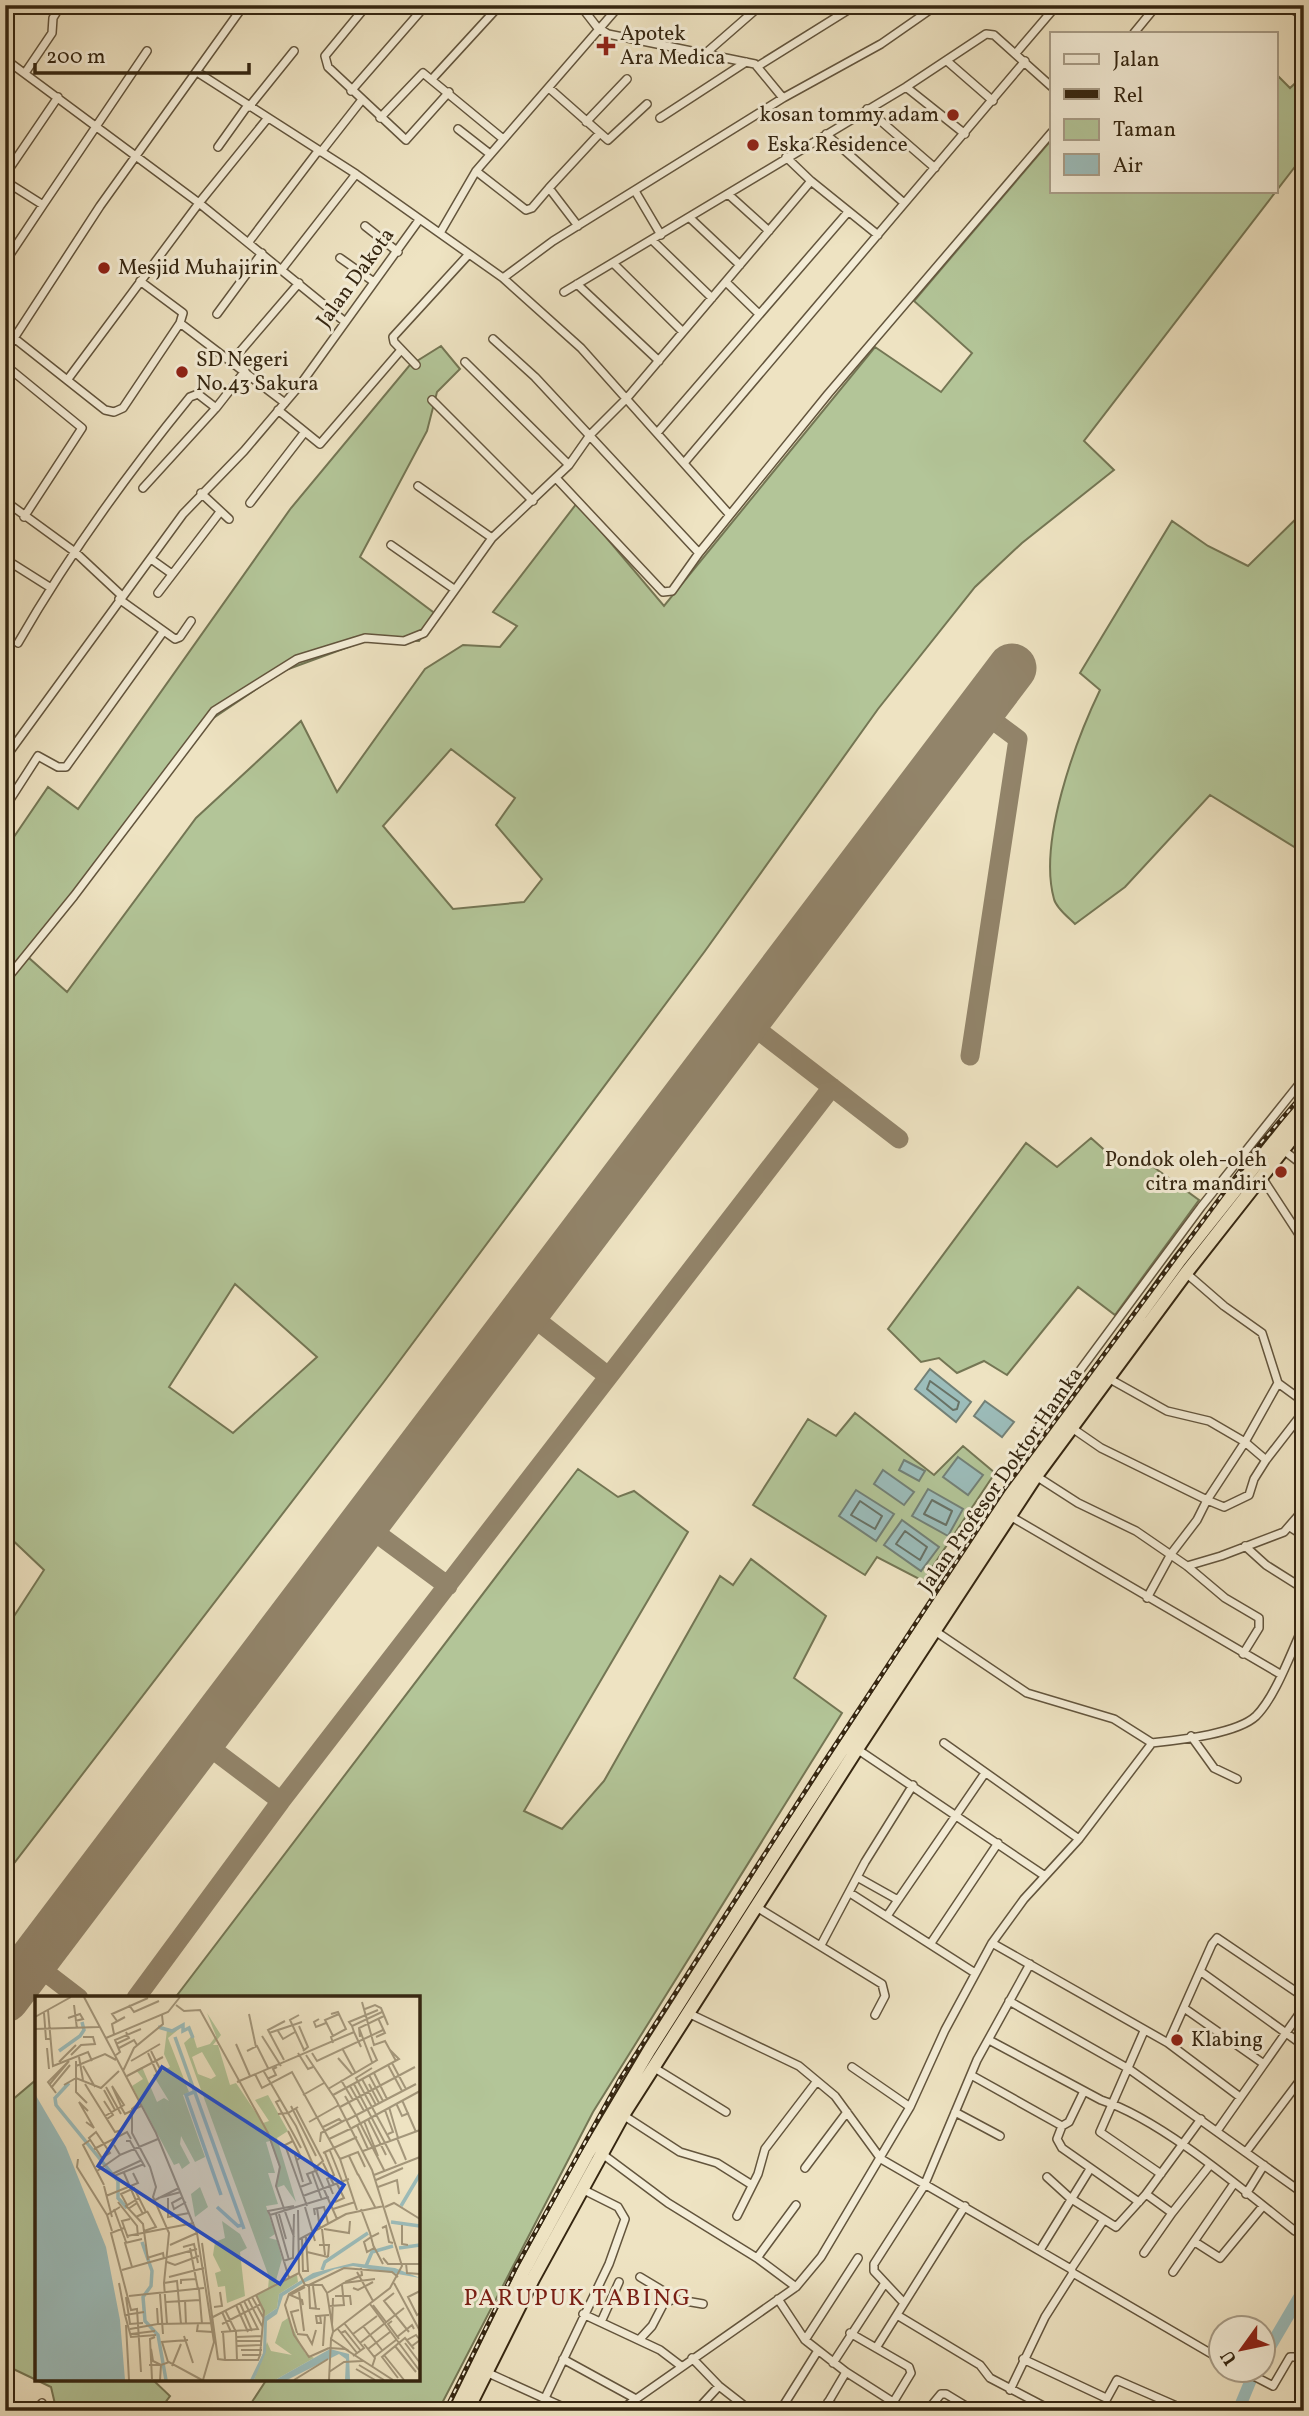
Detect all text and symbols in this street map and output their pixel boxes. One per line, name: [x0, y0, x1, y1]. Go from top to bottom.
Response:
place label: Apotek Ara Medica: [620, 20, 725, 73]
scale bar: [35, 32, 248, 76]
legend: [1050, 32, 1278, 192]
marker: Apotek Ara Medica: [598, 38, 614, 54]
text: 200 m: [46, 43, 106, 72]
text: Jalan: [1113, 46, 1160, 75]
text: Rel: [1113, 82, 1143, 111]
place label: kosan tommy adam: [760, 101, 939, 130]
marker: kosan tommy adam: [945, 107, 961, 123]
text: Taman: [1113, 116, 1176, 145]
place label: Eska Residence: [767, 131, 908, 160]
marker: Eska Residence: [745, 137, 761, 153]
text: Air: [1113, 152, 1143, 181]
street label: Jalan Dakota: [310, 222, 402, 334]
place label: Mesjid Muhajirin: [118, 254, 278, 283]
marker: Mesjid Muhajirin: [96, 260, 112, 276]
place label: SD Negeri No.43 Sakura: [196, 346, 319, 399]
marker: SD Negeri No.43 Sakura: [174, 364, 190, 380]
place label: Pondok oleh-oleh citra mandiri: [1105, 1146, 1267, 1199]
marker: Pondok oleh-oleh citra mandiri: [1273, 1164, 1289, 1180]
street label: Jalan Profesor Doktor Hamka: [912, 1361, 1090, 1599]
inset map: [35, 1996, 420, 2381]
place label: Klabing: [1191, 2026, 1263, 2055]
marker: Klabing: [1169, 2032, 1185, 2048]
district label: PARUPUK TABING: [464, 2282, 692, 2316]
north arrow: [1208, 2314, 1278, 2384]
text: U: [1215, 2345, 1244, 2370]

